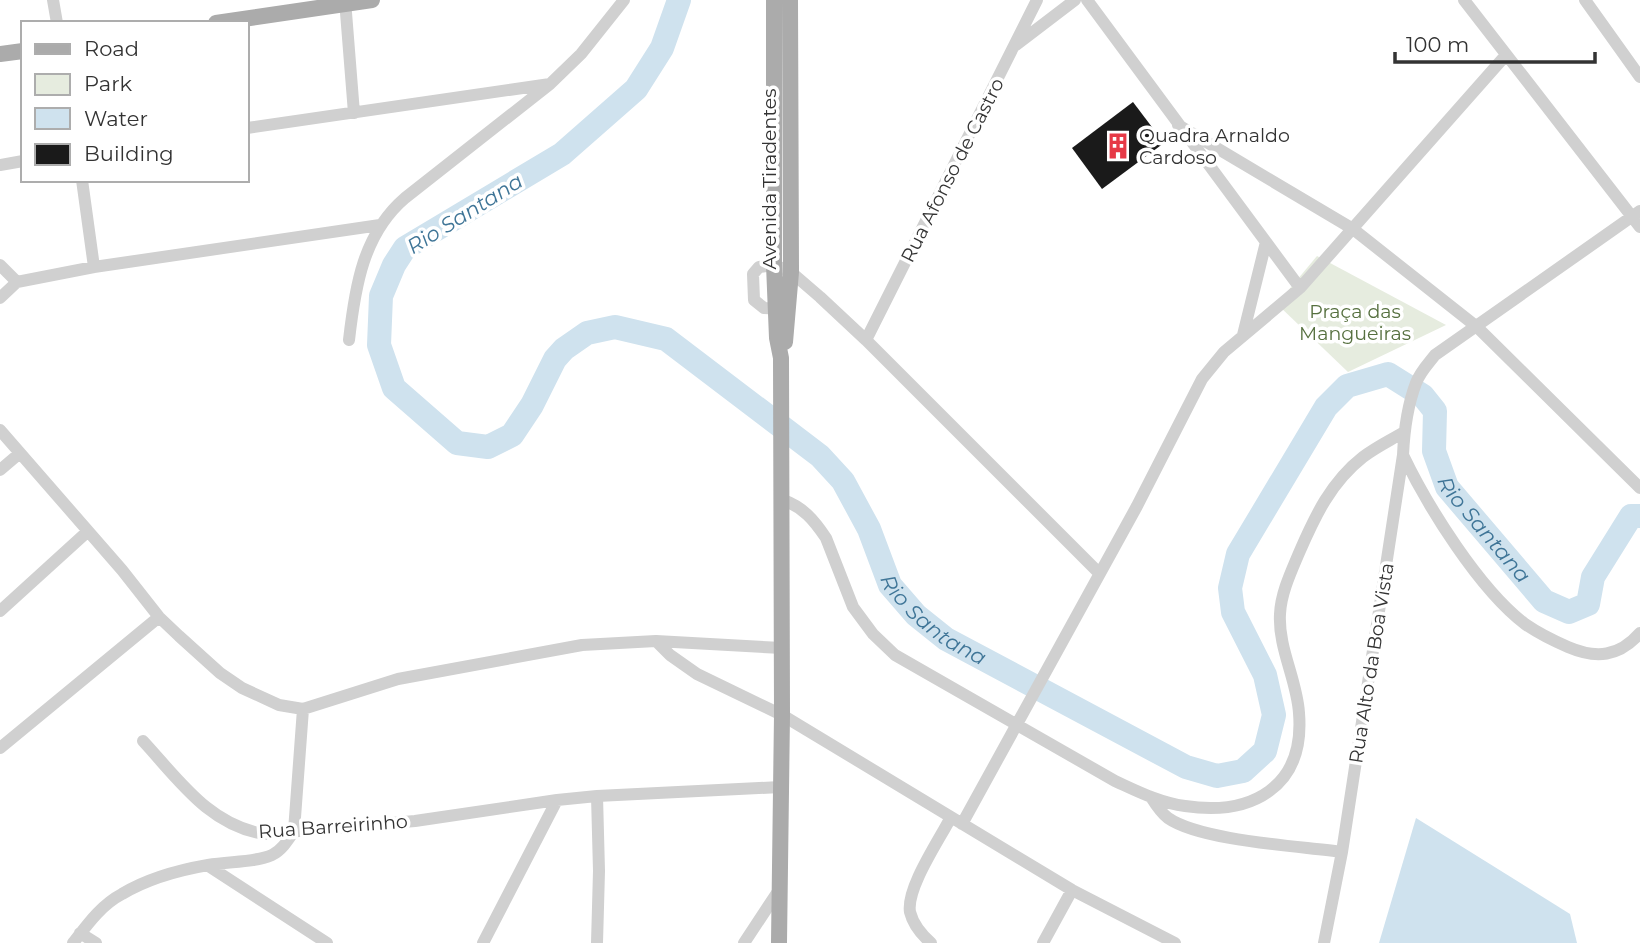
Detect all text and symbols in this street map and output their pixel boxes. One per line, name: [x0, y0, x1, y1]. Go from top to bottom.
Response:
legend: [21, 21, 248, 182]
scale bar: [1395, 21, 1594, 65]
text: 100 m: [1406, 32, 1469, 57]
text: Road: [84, 36, 139, 61]
text: Park: [84, 71, 132, 96]
street label: Rua Afonso de Castro: [896, 74, 1009, 266]
street label: Avenida Tiradentes: [758, 88, 781, 270]
text: Water: [84, 106, 148, 131]
place label: Quadra Arnaldo Cardoso: [1139, 124, 1290, 169]
building icon: Quadra Arnaldo Cardoso: [1103, 131, 1133, 161]
text: Building: [84, 141, 174, 166]
water label: Rio Santana: [402, 168, 527, 259]
park label: Praça das Mangueiras: [1299, 300, 1411, 345]
water label: Rio Santana: [1432, 473, 1536, 588]
street label: Rua Alto da Boa Vista: [1344, 561, 1399, 765]
water label: Rio Santana: [875, 571, 991, 670]
street label: Rua Barreirinho: [257, 810, 409, 843]

